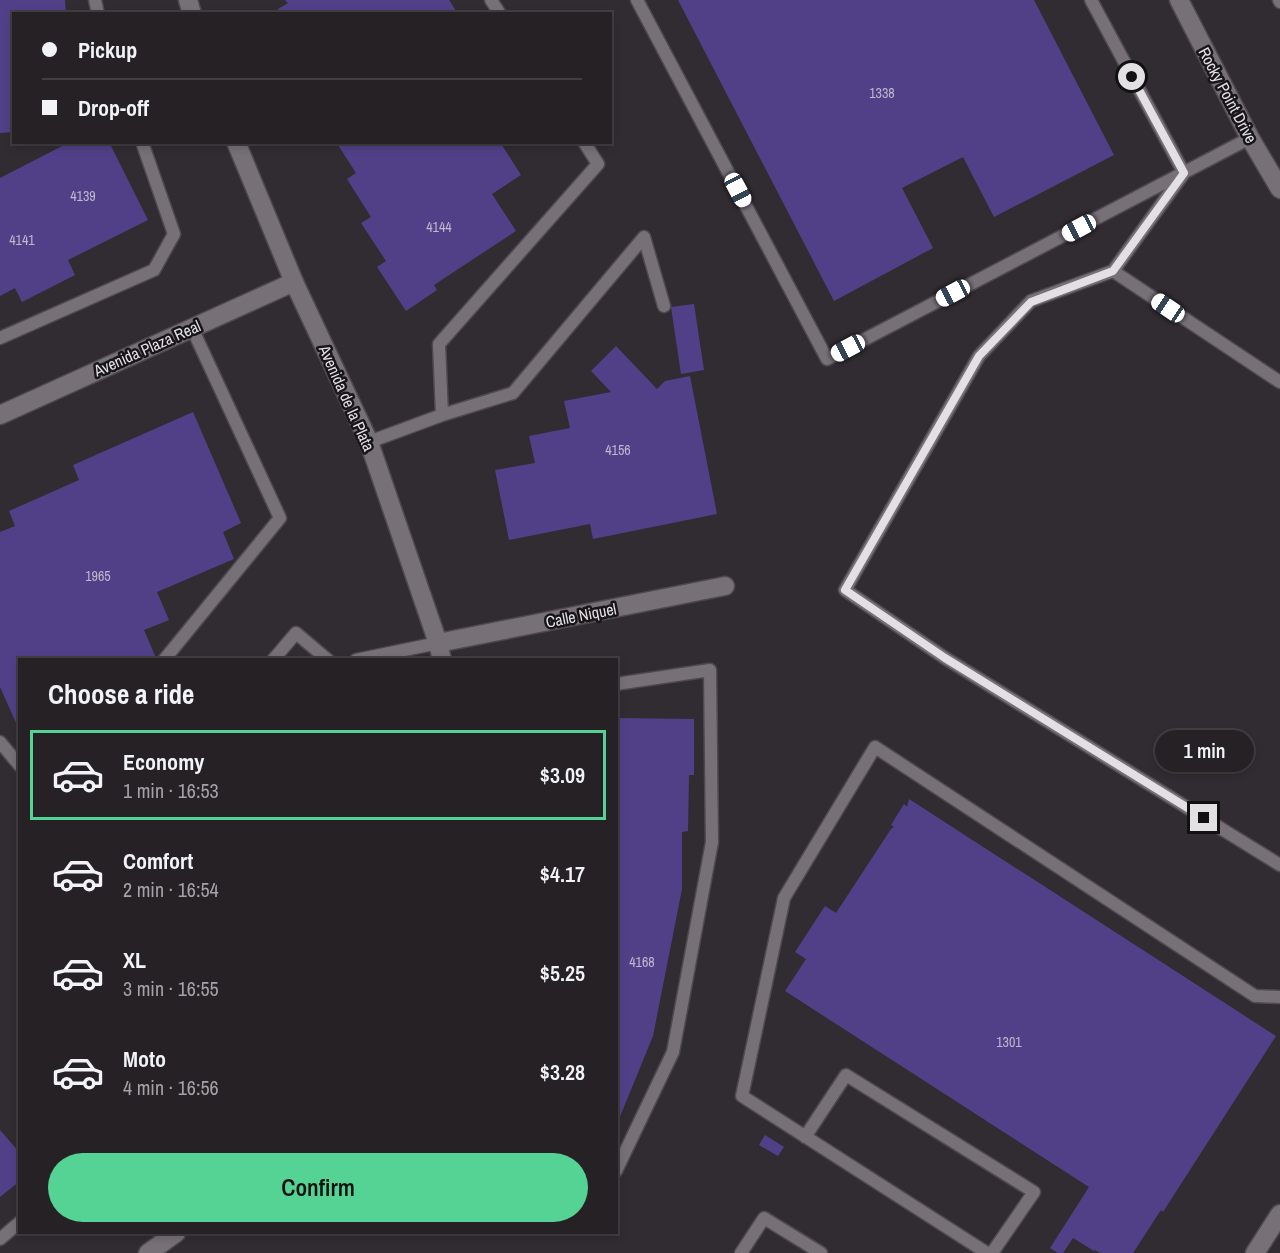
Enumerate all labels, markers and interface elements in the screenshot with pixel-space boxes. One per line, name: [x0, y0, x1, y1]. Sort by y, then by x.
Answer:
text: Pickup: [78, 35, 137, 65]
street label: Rocky Point Drive: [1193, 43, 1263, 147]
route start: [1118, 63, 1145, 90]
house number: 1338: [869, 84, 895, 102]
text: Drop-off: [78, 93, 149, 123]
car: [722, 170, 754, 210]
house number: 4139: [70, 187, 96, 205]
car: [1059, 212, 1099, 244]
house number: 4144: [426, 218, 452, 236]
house number: 4141: [9, 231, 35, 249]
car: [933, 277, 973, 309]
car: [1148, 290, 1188, 326]
street label: Avenida Plaza Real: [89, 315, 204, 382]
car: [828, 332, 868, 364]
street label: Avenida de la Plata: [313, 341, 380, 455]
house number: 4156: [605, 441, 631, 459]
house number: 1965: [85, 567, 111, 585]
street label: Calle Niquel: [544, 597, 618, 633]
text: Choose a ride: [48, 676, 194, 712]
callout: 1 min: [1154, 731, 1254, 773]
text: 1 min: [1183, 737, 1226, 764]
text: Economy: [123, 747, 204, 777]
icon: car: [51, 748, 105, 802]
text: $3.09: [540, 760, 585, 790]
text: 1 min · 16:53: [123, 777, 219, 804]
route end: [1190, 804, 1217, 831]
text: Comfort: [123, 846, 193, 876]
icon: car: [51, 847, 105, 901]
text: $4.17: [540, 859, 585, 889]
text: 2 min · 16:54: [123, 876, 219, 903]
text: XL: [123, 945, 146, 975]
icon: car: [51, 946, 105, 1000]
house number: 4168: [629, 953, 655, 971]
text: $5.25: [540, 958, 585, 988]
text: 3 min · 16:55: [123, 975, 219, 1002]
house number: 1301: [996, 1033, 1022, 1051]
text: Moto: [123, 1044, 166, 1074]
icon: car: [51, 1045, 105, 1099]
text: $3.28: [540, 1057, 585, 1087]
text: 4 min · 16:56: [123, 1074, 219, 1101]
button: Confirm: [48, 1153, 588, 1222]

